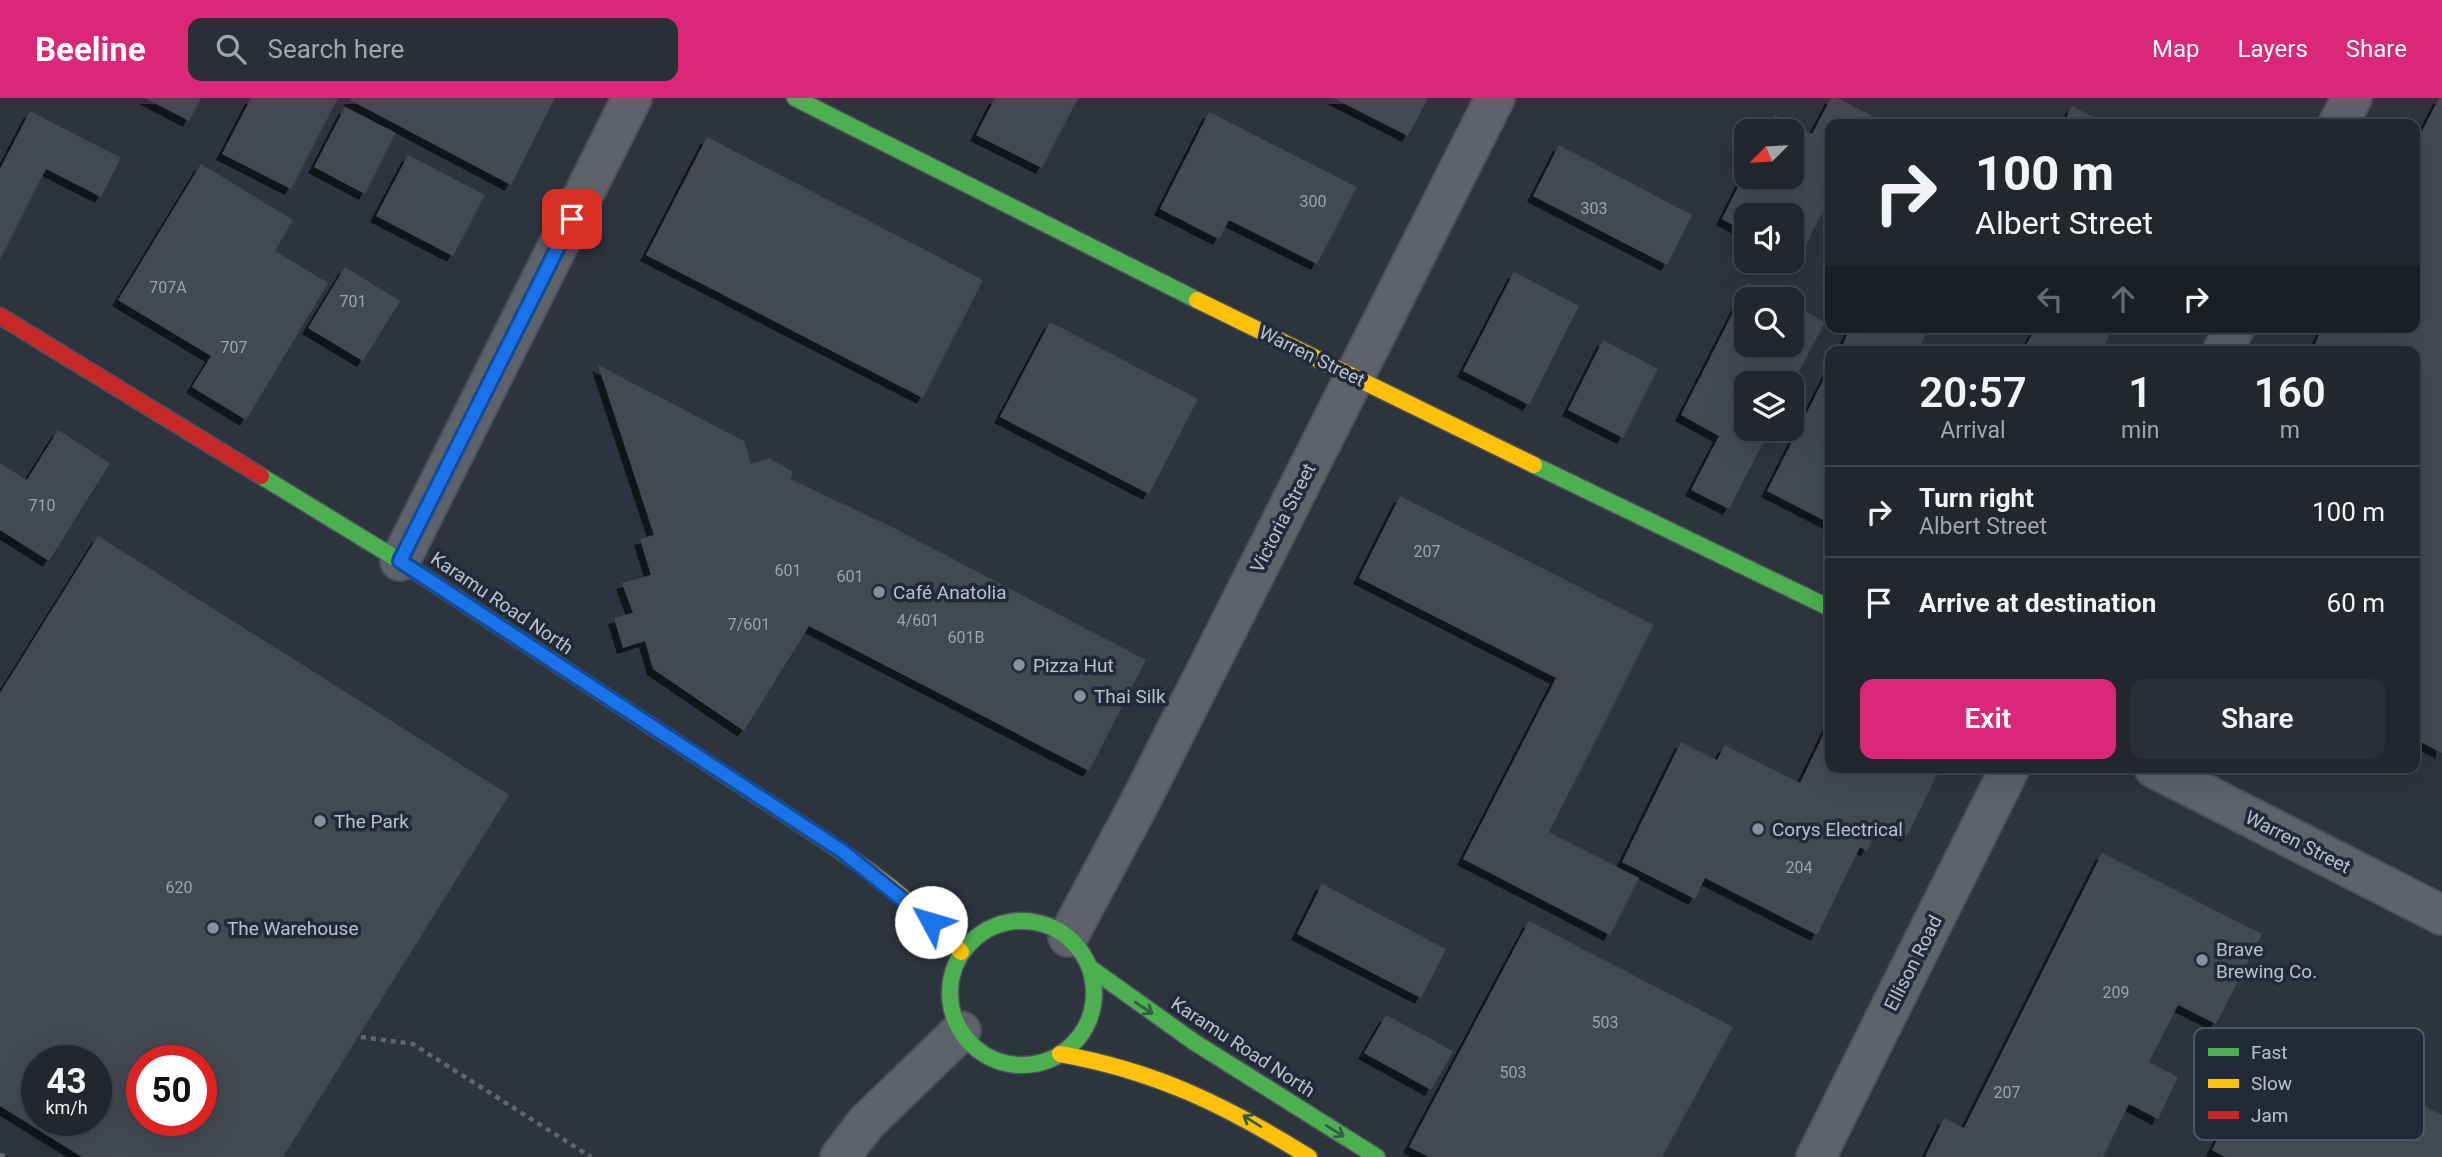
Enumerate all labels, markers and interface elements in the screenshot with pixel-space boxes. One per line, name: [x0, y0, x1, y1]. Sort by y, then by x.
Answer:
search box: [188, 18, 678, 81]
text: Beeline: [35, 30, 146, 69]
icon: search: [212, 30, 250, 68]
text: Search here: [268, 34, 404, 64]
text: Map: [2152, 35, 2200, 63]
text: Layers: [2238, 35, 2308, 63]
text: Share: [2346, 35, 2407, 63]
north arrow: [1734, 119, 1804, 189]
map controls: [1734, 119, 1804, 441]
text: 100 m: [1975, 145, 2114, 202]
icon: right: [1860, 147, 1951, 238]
pin: [542, 189, 602, 249]
house number: 300: [1300, 192, 1326, 211]
house number: 303: [1581, 199, 1607, 218]
icon: arrive: [553, 200, 591, 238]
button: sound: [1734, 203, 1804, 273]
text: Albert Street: [1975, 204, 2153, 242]
house number: 707A: [149, 278, 187, 297]
icon: left: [2031, 280, 2069, 318]
icon: ahead: [2104, 280, 2142, 318]
icon: right: [2177, 280, 2215, 318]
button: search: [1734, 287, 1804, 357]
house number: 701: [340, 292, 366, 311]
street label: Warren Street: [1255, 320, 1369, 392]
house number: 707: [221, 338, 247, 357]
text: 20:57: [1919, 368, 2027, 417]
text: 1: [2128, 368, 2152, 417]
text: 160: [2254, 368, 2326, 417]
button: layers: [1734, 371, 1804, 441]
text: Arrival: [1940, 417, 2006, 444]
text: min: [2121, 417, 2159, 444]
text: m: [2280, 417, 2300, 444]
street label: Victoria Street: [1246, 459, 1320, 577]
text: Turn right: [1919, 483, 2034, 513]
icon: right: [1860, 493, 1898, 531]
house number: 710: [29, 496, 55, 515]
text: 100 m: [2312, 497, 2385, 527]
text: Albert Street: [1919, 513, 2047, 540]
house number: 207: [1414, 542, 1440, 561]
street label: Karamu Road North: [426, 547, 578, 659]
house number: 601: [775, 561, 801, 580]
house number: 601: [837, 567, 863, 586]
place label: Café Anatolia: [893, 581, 1007, 604]
marker: Café Anatolia: [871, 584, 887, 600]
icon: arrive: [1860, 584, 1898, 622]
text: Arrive at destination: [1919, 588, 2156, 618]
text: 60 m: [2327, 588, 2385, 618]
house number: 4/601: [897, 611, 939, 630]
house number: 7/601: [728, 615, 770, 634]
house number: 601B: [948, 628, 985, 647]
place label: Pizza Hut: [1033, 654, 1114, 677]
marker: Pizza Hut: [1011, 657, 1027, 673]
button: Exit: [1860, 679, 2116, 759]
button: Share: [2130, 679, 2385, 759]
place label: Thai Silk: [1094, 685, 1166, 708]
marker: Thai Silk: [1072, 688, 1088, 704]
street label: Warren Street: [2242, 806, 2354, 878]
place label: The Park: [334, 810, 409, 833]
marker: The Park: [312, 813, 328, 829]
place label: Corys Electrical: [1772, 818, 1903, 841]
marker: Corys Electrical: [1750, 821, 1766, 837]
house number: 204: [1786, 858, 1812, 877]
house number: 620: [166, 878, 192, 897]
position arrow: [894, 885, 968, 959]
street label: Ellison Road: [1879, 911, 1947, 1015]
place label: The Warehouse: [227, 917, 358, 940]
marker: The Warehouse: [205, 920, 221, 936]
place label: Brave Brewing Co.: [2216, 938, 2317, 983]
marker: Brave Brewing Co.: [2194, 952, 2210, 968]
house number: 209: [2103, 983, 2129, 1002]
street label: Karamu Road North: [1167, 992, 1319, 1102]
one-way arrow: [1133, 1001, 1153, 1015]
house number: 503: [1592, 1013, 1618, 1032]
legend: [2194, 1028, 2424, 1140]
text: Fast: [2251, 1041, 2288, 1064]
speed limit sign: 50: [126, 1045, 217, 1136]
text: 43: [46, 1061, 87, 1102]
house number: 503: [1500, 1063, 1526, 1082]
text: Slow: [2251, 1072, 2292, 1095]
house number: 207: [1994, 1083, 2020, 1102]
text: km/h: [45, 1097, 88, 1118]
text: Jam: [2251, 1104, 2288, 1127]
one-way arrow: [1242, 1113, 1262, 1127]
one-way arrow: [1324, 1124, 1344, 1138]

